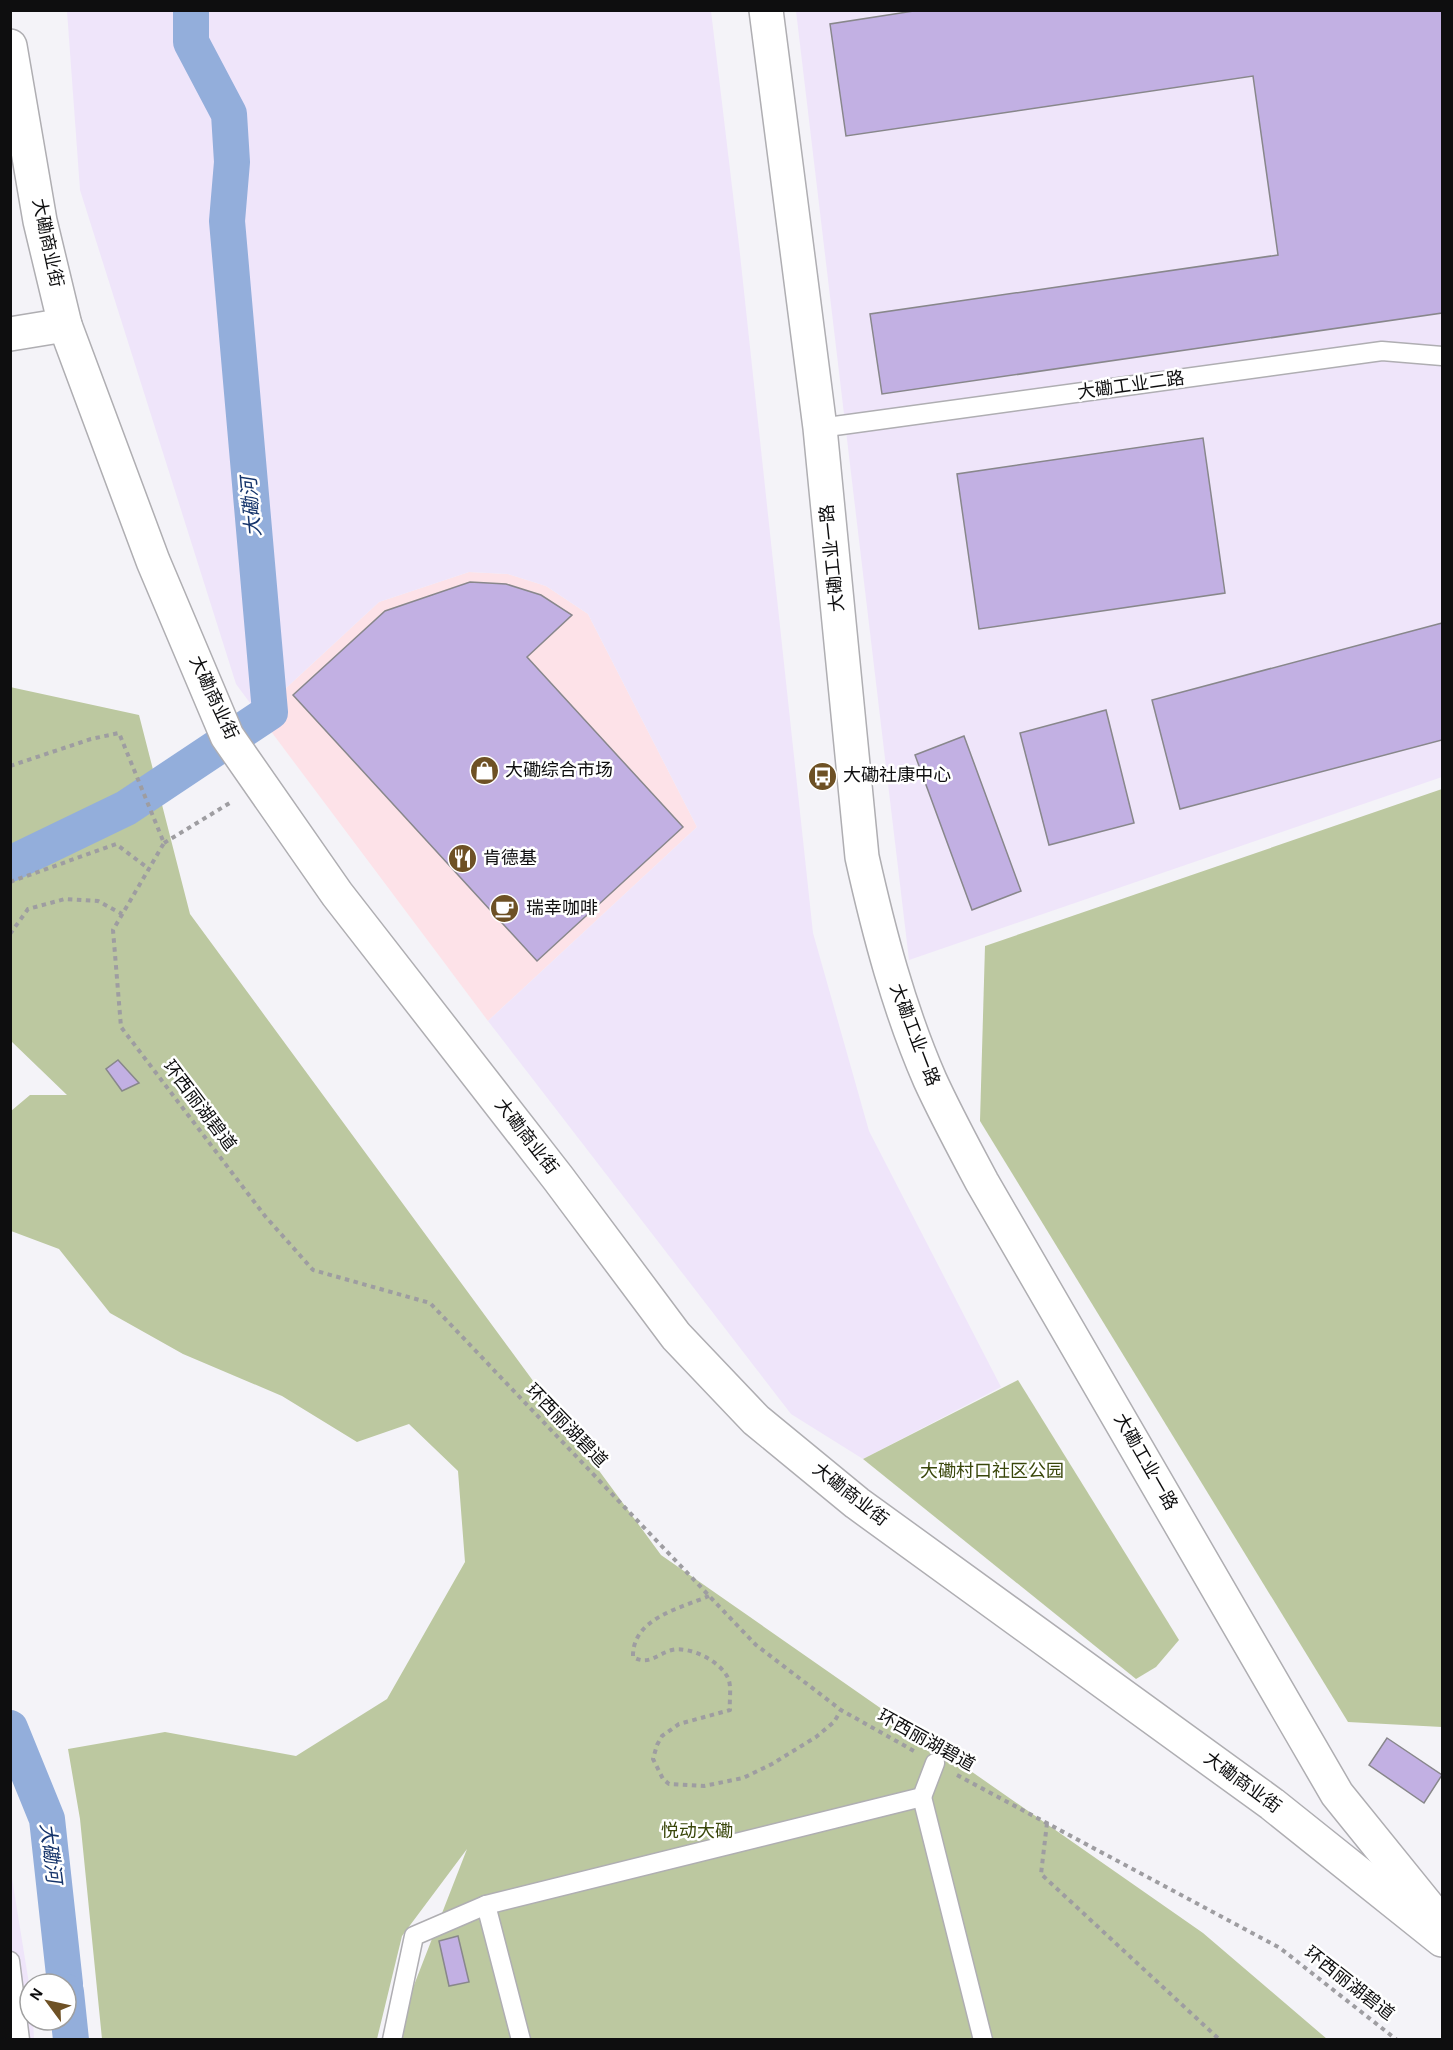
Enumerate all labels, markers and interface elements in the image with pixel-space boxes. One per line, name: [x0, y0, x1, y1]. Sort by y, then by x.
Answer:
street label: 大磡商业街: [29, 197, 67, 289]
street label: 大磡工业二路: [1076, 368, 1186, 402]
water label: 大磡河: [238, 472, 265, 538]
street label: 大磡工业一路: [816, 503, 848, 613]
street label: 大磡商业街: [186, 653, 242, 743]
shop icon: 大磡综合市场: [468, 755, 500, 787]
place label: 大磡综合市场: [505, 760, 613, 780]
bus stop icon: 大磡社康中心: [806, 760, 838, 792]
place label: 大磡社康中心: [843, 765, 951, 785]
restaurant icon: 肯德基: [446, 843, 478, 875]
place label: 肯德基: [483, 848, 537, 868]
cafe icon: 瑞幸咖啡: [489, 893, 521, 925]
place label: 瑞幸咖啡: [526, 898, 598, 918]
street label: 大磡工业一路: [886, 981, 944, 1089]
street label: 环西丽湖碧道: [159, 1056, 240, 1155]
street label: 大磡商业街: [491, 1095, 562, 1178]
street label: 环西丽湖碧道: [522, 1380, 611, 1471]
street label: 大磡工业一路: [1110, 1410, 1182, 1513]
street label: 大磡商业街: [809, 1459, 892, 1530]
park label: 大磡村口社区公园: [920, 1461, 1064, 1481]
street label: 环西丽湖碧道: [874, 1705, 979, 1775]
street label: 大磡商业街: [1200, 1748, 1285, 1817]
park label: 悦动大磡: [661, 1821, 733, 1841]
water label: 大磡河: [36, 1822, 65, 1888]
street label: 环西丽湖碧道: [1301, 1942, 1398, 2024]
north arrow: [18, 1972, 78, 2032]
text: N: [27, 1985, 46, 2003]

